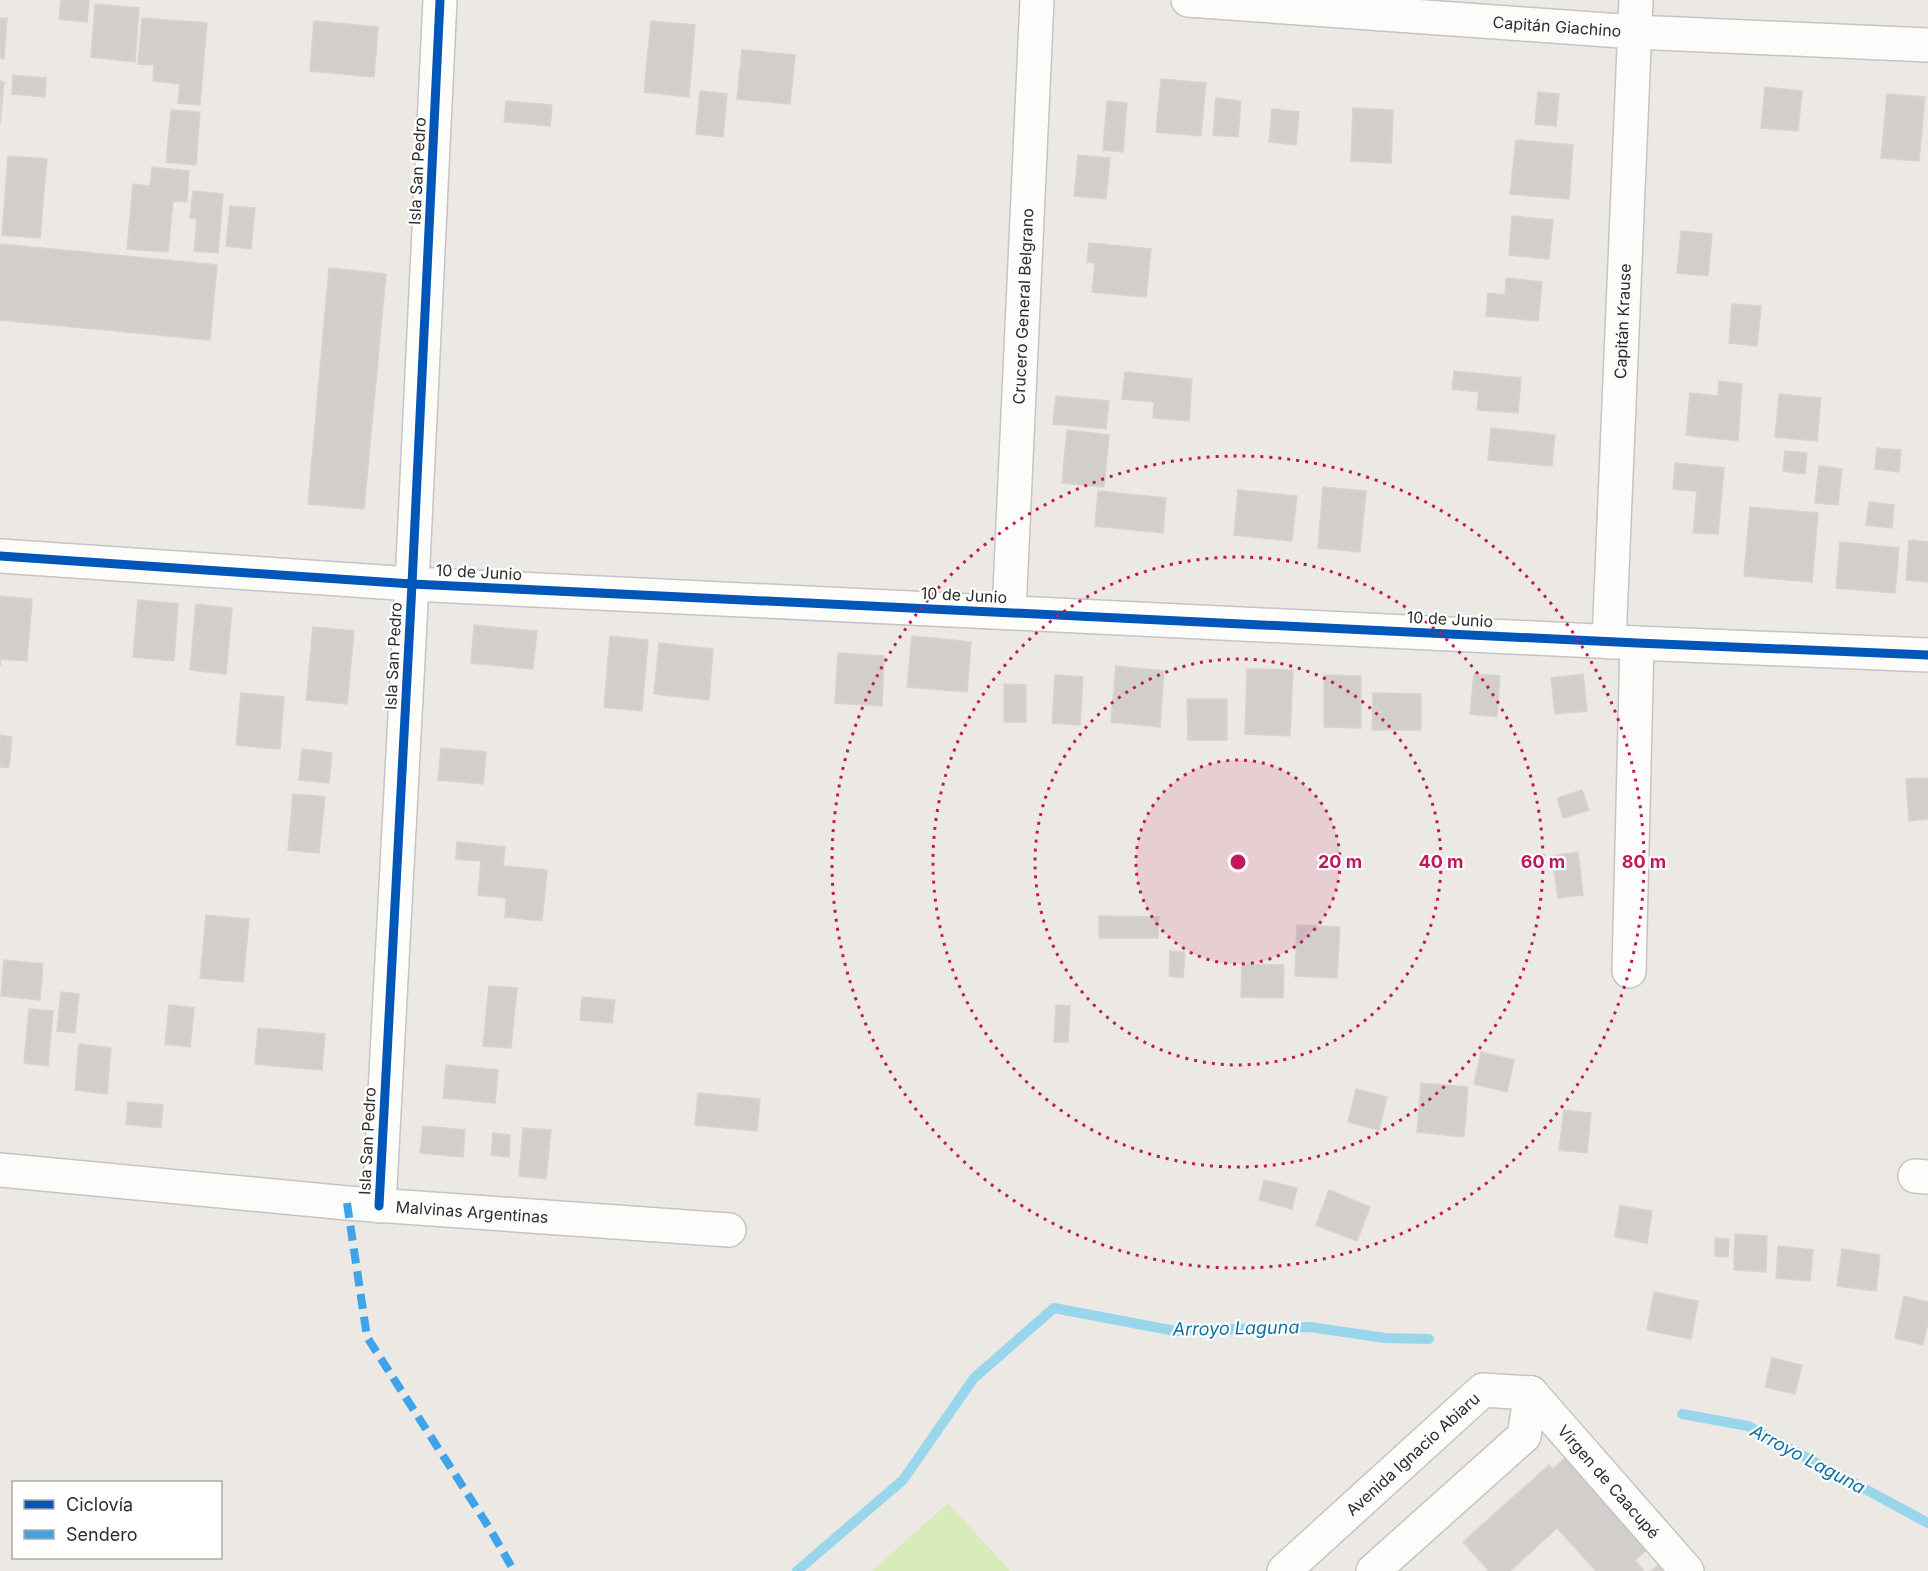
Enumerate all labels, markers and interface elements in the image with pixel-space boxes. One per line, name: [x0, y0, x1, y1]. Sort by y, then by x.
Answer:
street label: Capitán Giachino: [1492, 12, 1622, 41]
street label: Isla San Pedro: [404, 117, 430, 225]
street label: Crucero General Belgrano: [1009, 208, 1037, 405]
street label: Capitán Krause: [1610, 263, 1635, 379]
street label: 10 de Junio: [435, 560, 523, 584]
street label: 10 de Junio: [920, 583, 1008, 607]
street label: Isla San Pedro: [380, 602, 406, 710]
street label: 10 de Junio: [1406, 607, 1494, 631]
text: 20 m: [1318, 851, 1362, 872]
text: 40 m: [1419, 851, 1464, 872]
text: 60 m: [1521, 851, 1565, 872]
text: 80 m: [1622, 851, 1666, 872]
centre of rings: [1228, 852, 1248, 872]
street label: Isla San Pedro: [354, 1087, 380, 1195]
street label: Malvinas Argentinas: [395, 1196, 549, 1227]
water label: Arroyo Laguna: [1171, 1316, 1300, 1340]
street label: Avenida Ignacio Abiaru: [1342, 1388, 1484, 1520]
water label: Arroyo Laguna: [1746, 1420, 1869, 1498]
street label: Vírgen de Caacupé: [1554, 1421, 1664, 1543]
legend: [12, 1481, 222, 1559]
text: Ciclovía: [66, 1494, 133, 1515]
text: Sendero: [66, 1524, 137, 1545]

